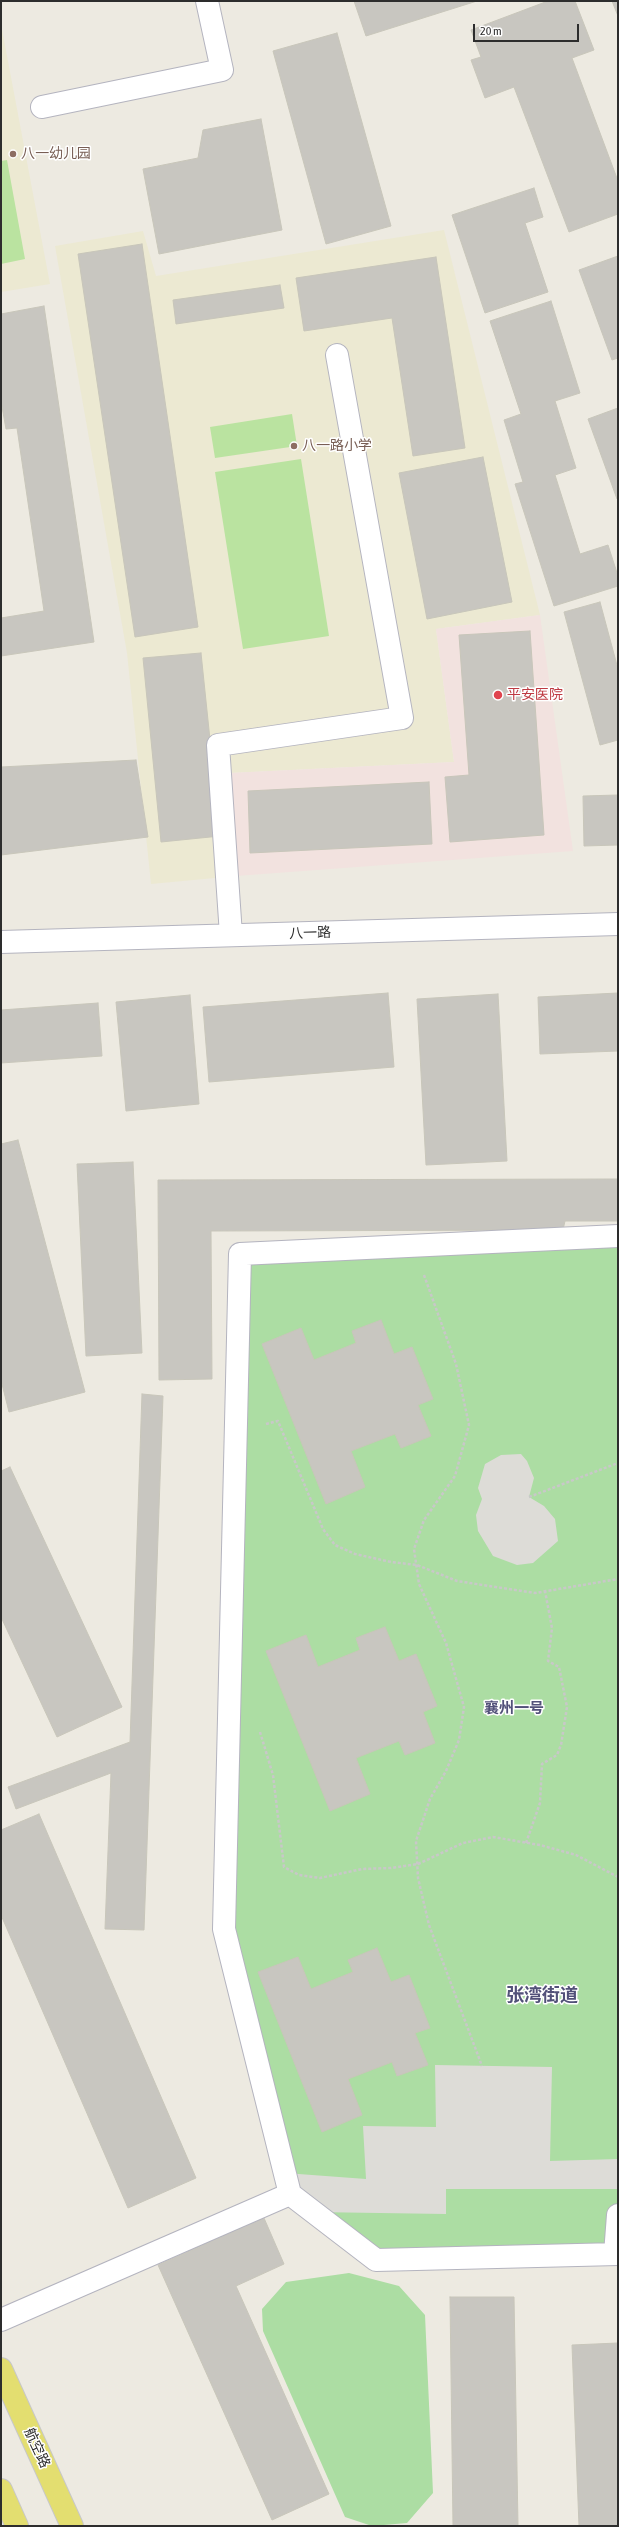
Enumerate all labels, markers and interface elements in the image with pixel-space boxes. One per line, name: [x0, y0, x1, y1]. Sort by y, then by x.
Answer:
scale bar: [475, 16, 581, 42]
text: 20 m: [480, 24, 502, 38]
place label: 八一幼儿园: [21, 146, 91, 162]
marker: 八一幼儿园: [8, 149, 18, 159]
place label: 八一路小学: [302, 438, 372, 454]
marker: 八一路小学: [289, 441, 299, 451]
place label: 平安医院: [507, 687, 563, 703]
marker: 平安医院: [492, 689, 504, 701]
street label: 八一路: [289, 924, 331, 942]
district label: 襄州一号: [484, 1699, 544, 1717]
district label: 张湾街道: [506, 1984, 578, 2006]
street label: 航空路: [21, 2425, 53, 2471]

